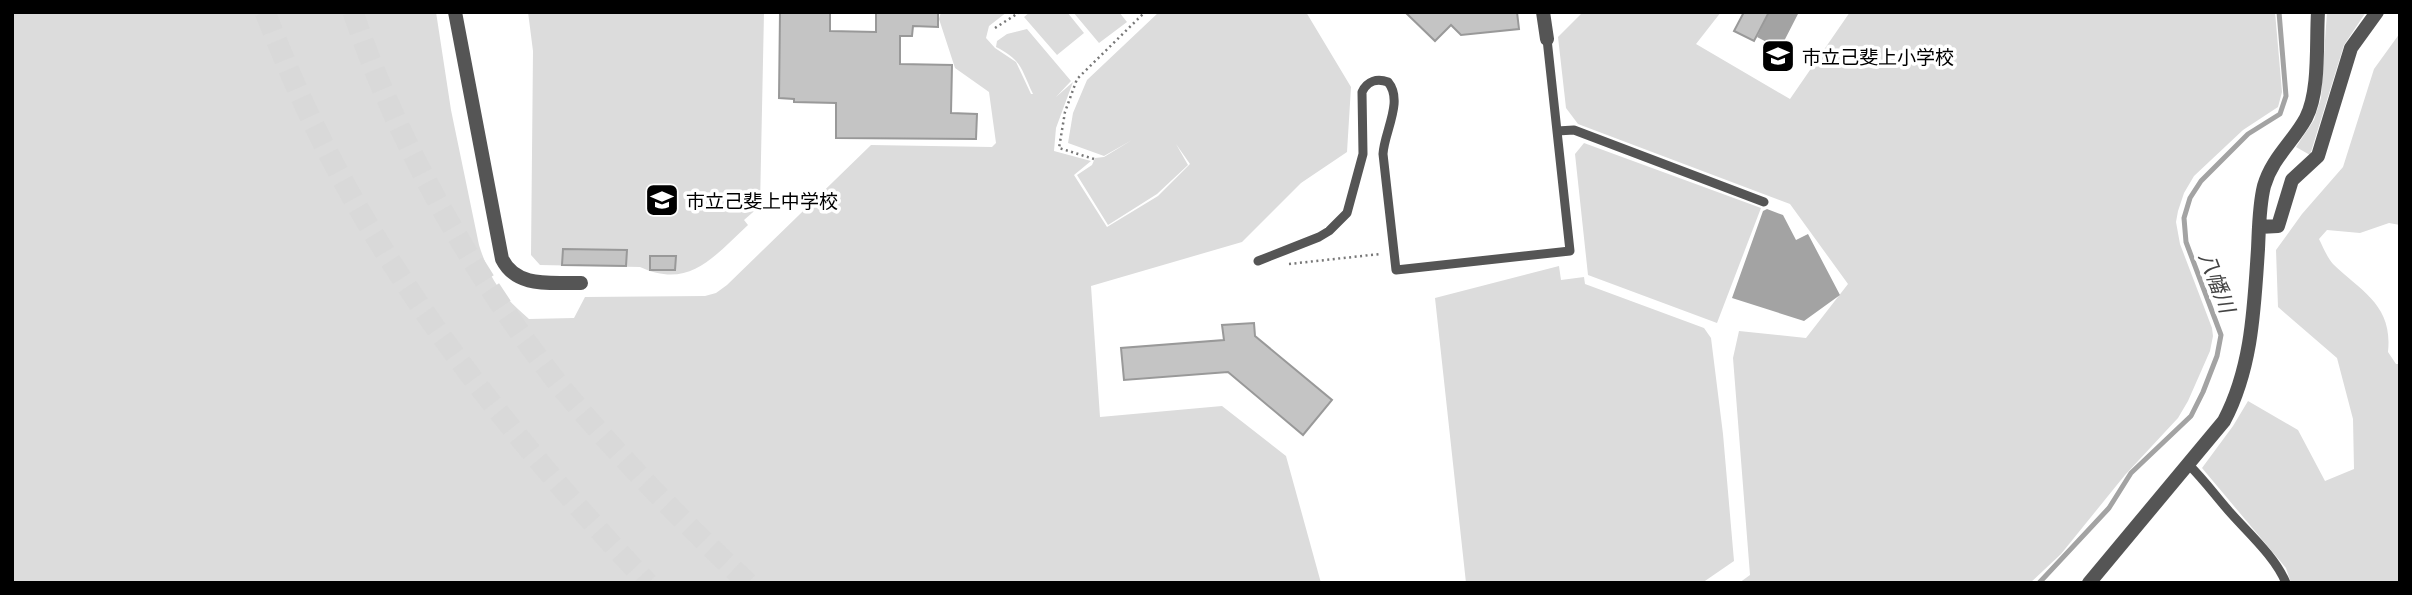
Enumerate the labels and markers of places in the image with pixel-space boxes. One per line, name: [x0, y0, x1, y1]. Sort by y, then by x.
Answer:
school or university icon: 市立己斐上小学校: [1759, 37, 1797, 75]
place label: 市立己斐上小学校: [1802, 45, 1954, 68]
school or university icon: 市立己斐上中学校: [643, 181, 681, 219]
place label: 市立己斐上中学校: [686, 189, 838, 212]

